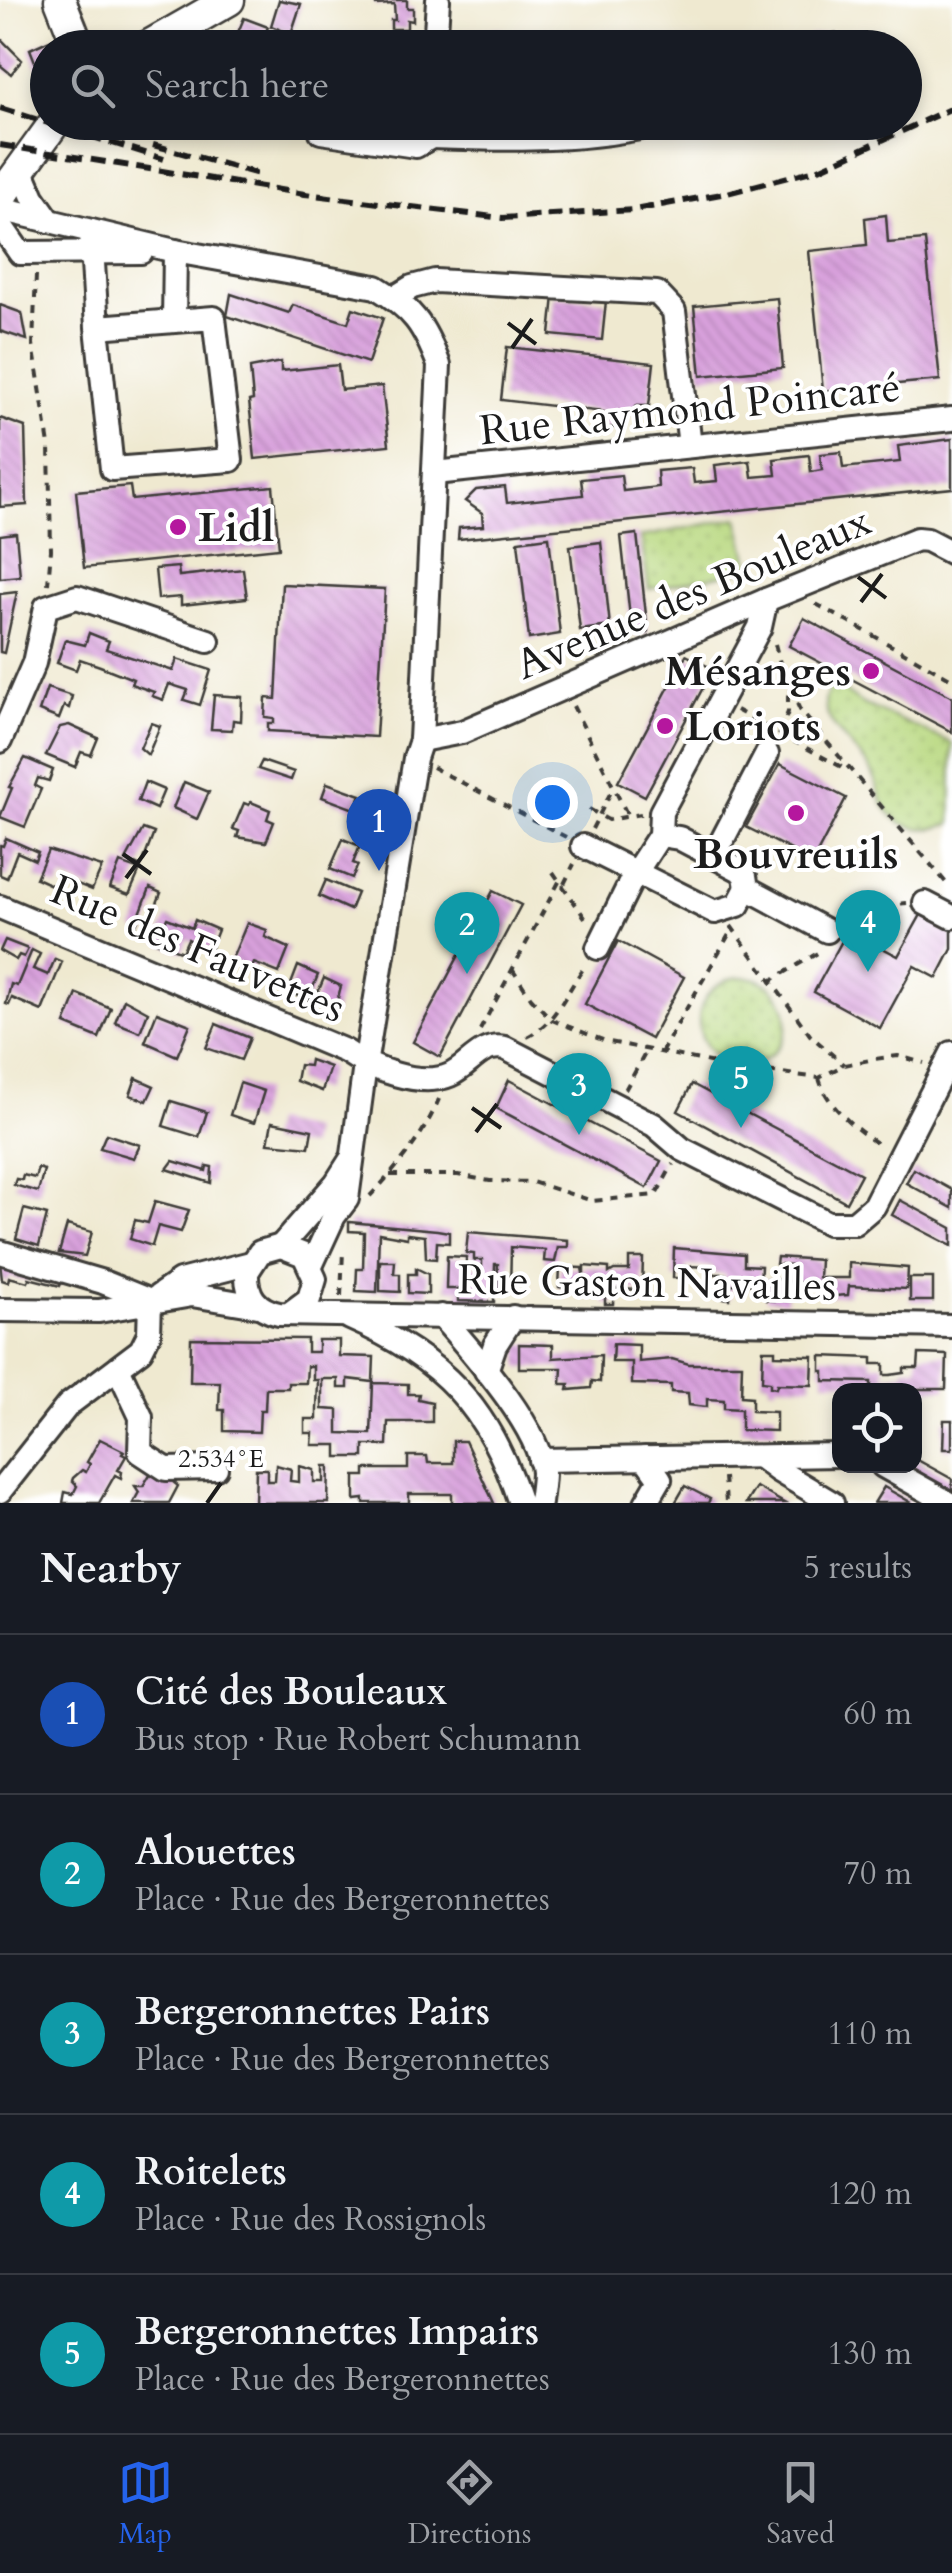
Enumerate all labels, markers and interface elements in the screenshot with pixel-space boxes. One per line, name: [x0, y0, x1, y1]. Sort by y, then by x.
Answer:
search box: [30, 30, 922, 140]
icon: search: [65, 58, 120, 113]
text: Search here: [145, 59, 329, 111]
street label: Rue Raymond Poincaré: [477, 359, 903, 459]
street label: Avenue des Bouleaux: [507, 492, 879, 694]
place label: Lidl: [198, 499, 274, 556]
marker: Lidl: [167, 516, 189, 538]
place label: Mésanges: [665, 643, 851, 700]
marker: Mésanges: [860, 660, 882, 682]
place label: Loriots: [685, 698, 821, 755]
marker: Loriots: [654, 715, 676, 737]
your location: [527, 777, 578, 828]
pin: 1: [346, 788, 412, 871]
marker: Bouvreuils: [785, 802, 807, 824]
place label: Bouvreuils: [693, 826, 899, 883]
street label: Rue des Fauvettes: [42, 861, 354, 1037]
pin: 4: [836, 890, 900, 972]
pin: 2: [434, 892, 500, 974]
pin: 5: [708, 1046, 774, 1128]
pin: 3: [546, 1052, 612, 1135]
street label: Rue Gaston Navailles: [457, 1251, 837, 1315]
map controls: [832, 1383, 922, 1473]
button: locate: [832, 1383, 922, 1473]
text: 2.534°E: [178, 1442, 264, 1476]
text: Nearby: [40, 1540, 182, 1597]
text: 5 results: [804, 1546, 912, 1590]
text: Cité des Bouleaux: [135, 1666, 447, 1718]
text: 1: [64, 1692, 81, 1736]
text: 60 m: [844, 1692, 912, 1736]
text: Bus stop · Rue Robert Schumann: [135, 1718, 581, 1762]
text: Alouettes: [135, 1826, 296, 1878]
text: 2: [64, 1852, 81, 1896]
text: 70 m: [844, 1852, 912, 1896]
text: Place · Rue des Bergeronnettes: [135, 1878, 550, 1922]
text: Bergeronnettes Pairs: [135, 1986, 490, 2038]
text: 3: [64, 2012, 81, 2056]
text: 110 m: [827, 2012, 912, 2056]
text: Place · Rue des Bergeronnettes: [135, 2038, 550, 2082]
text: Roitelets: [135, 2146, 287, 2198]
text: 4: [64, 2172, 81, 2216]
text: 120 m: [827, 2172, 912, 2216]
text: Place · Rue des Rossignols: [135, 2198, 486, 2242]
text: Bergeronnettes Impairs: [135, 2306, 539, 2358]
text: 5: [64, 2332, 81, 2376]
text: 130 m: [827, 2332, 912, 2376]
text: Place · Rue des Bergeronnettes: [135, 2358, 550, 2402]
tab: Map: [118, 2455, 173, 2553]
tab: Directions: [408, 2455, 531, 2553]
tab: Saved: [766, 2455, 834, 2553]

